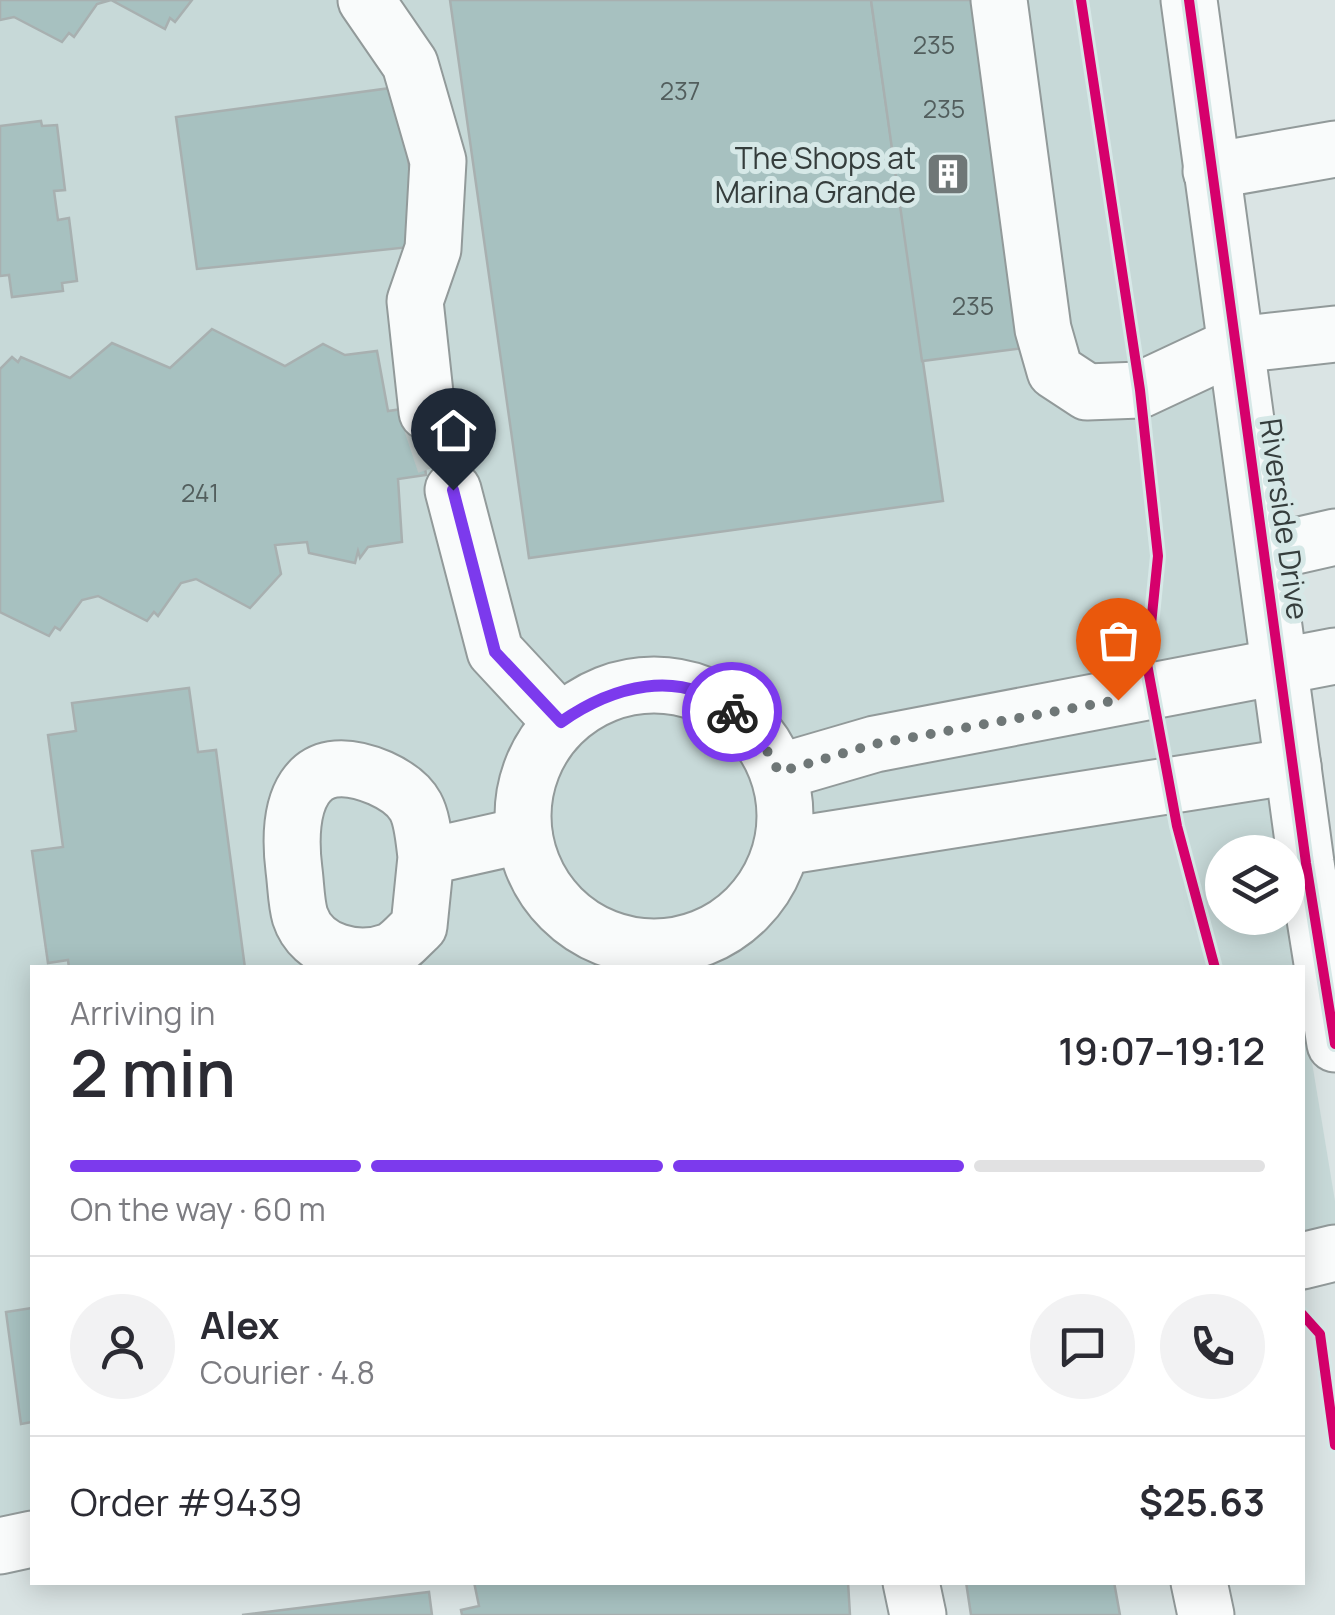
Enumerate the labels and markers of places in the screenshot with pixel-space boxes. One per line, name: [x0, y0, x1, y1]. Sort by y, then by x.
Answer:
place label: The Shops at Marina Grande: [715, 137, 916, 212]
building icon: The Shops at Marina Grande: [925, 151, 971, 197]
pin: [411, 388, 496, 491]
pin: [1076, 598, 1161, 701]

